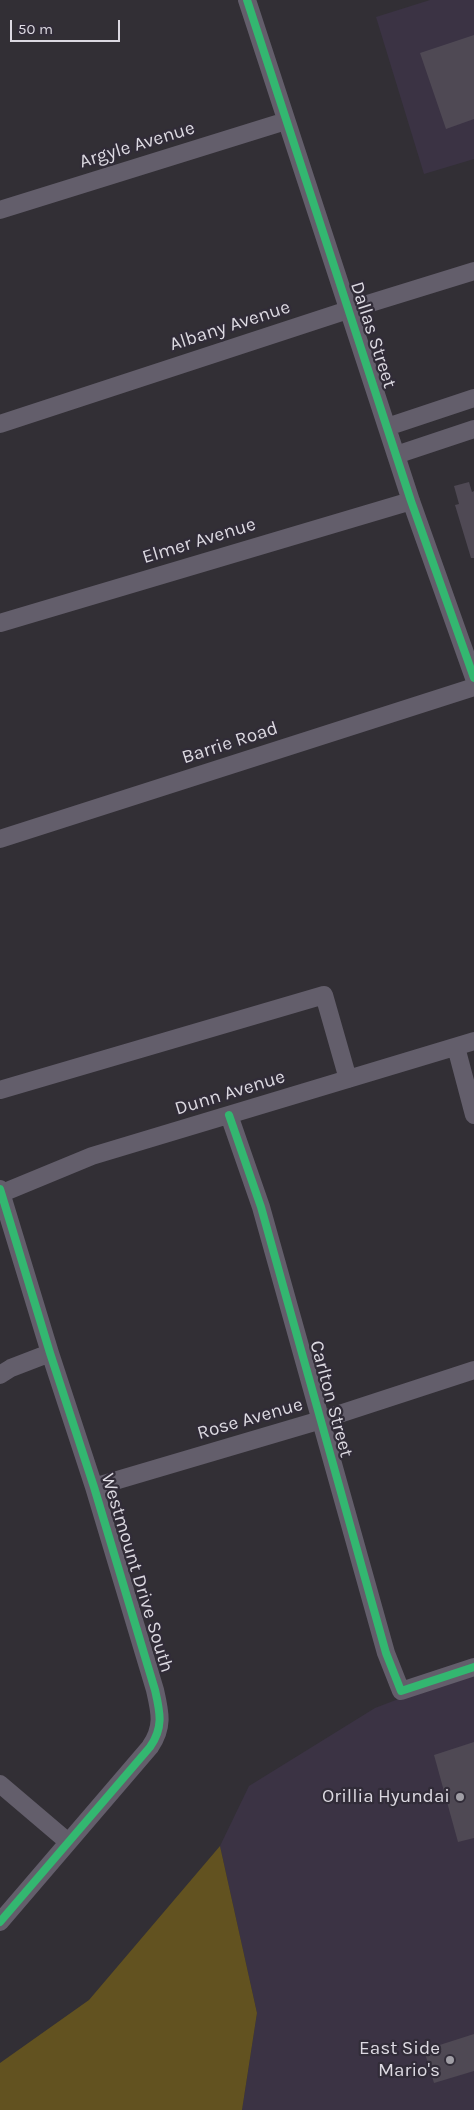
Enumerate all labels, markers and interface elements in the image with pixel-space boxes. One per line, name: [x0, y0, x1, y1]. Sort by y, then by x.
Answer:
scale bar: [12, 10, 122, 42]
text: 50 m: [18, 20, 53, 38]
street label: Argyle Avenue: [77, 117, 197, 173]
street label: Dallas Street: [345, 279, 401, 391]
street label: Albany Avenue: [167, 296, 293, 356]
street label: Elmer Avenue: [140, 513, 258, 569]
street label: Barrie Road: [179, 717, 281, 769]
street label: Dunn Avenue: [172, 1065, 288, 1121]
street label: Carlton Street: [304, 1338, 358, 1460]
street label: Rose Avenue: [195, 1393, 305, 1445]
street label: Westmount Drive South: [96, 1471, 178, 1675]
place label: Orillia Hyundai: [322, 1786, 450, 1808]
marker: Orillia Hyundai: [454, 1791, 466, 1803]
place label: East Side Mario's: [359, 2038, 440, 2082]
marker: East Side Mario's: [444, 2054, 456, 2066]

